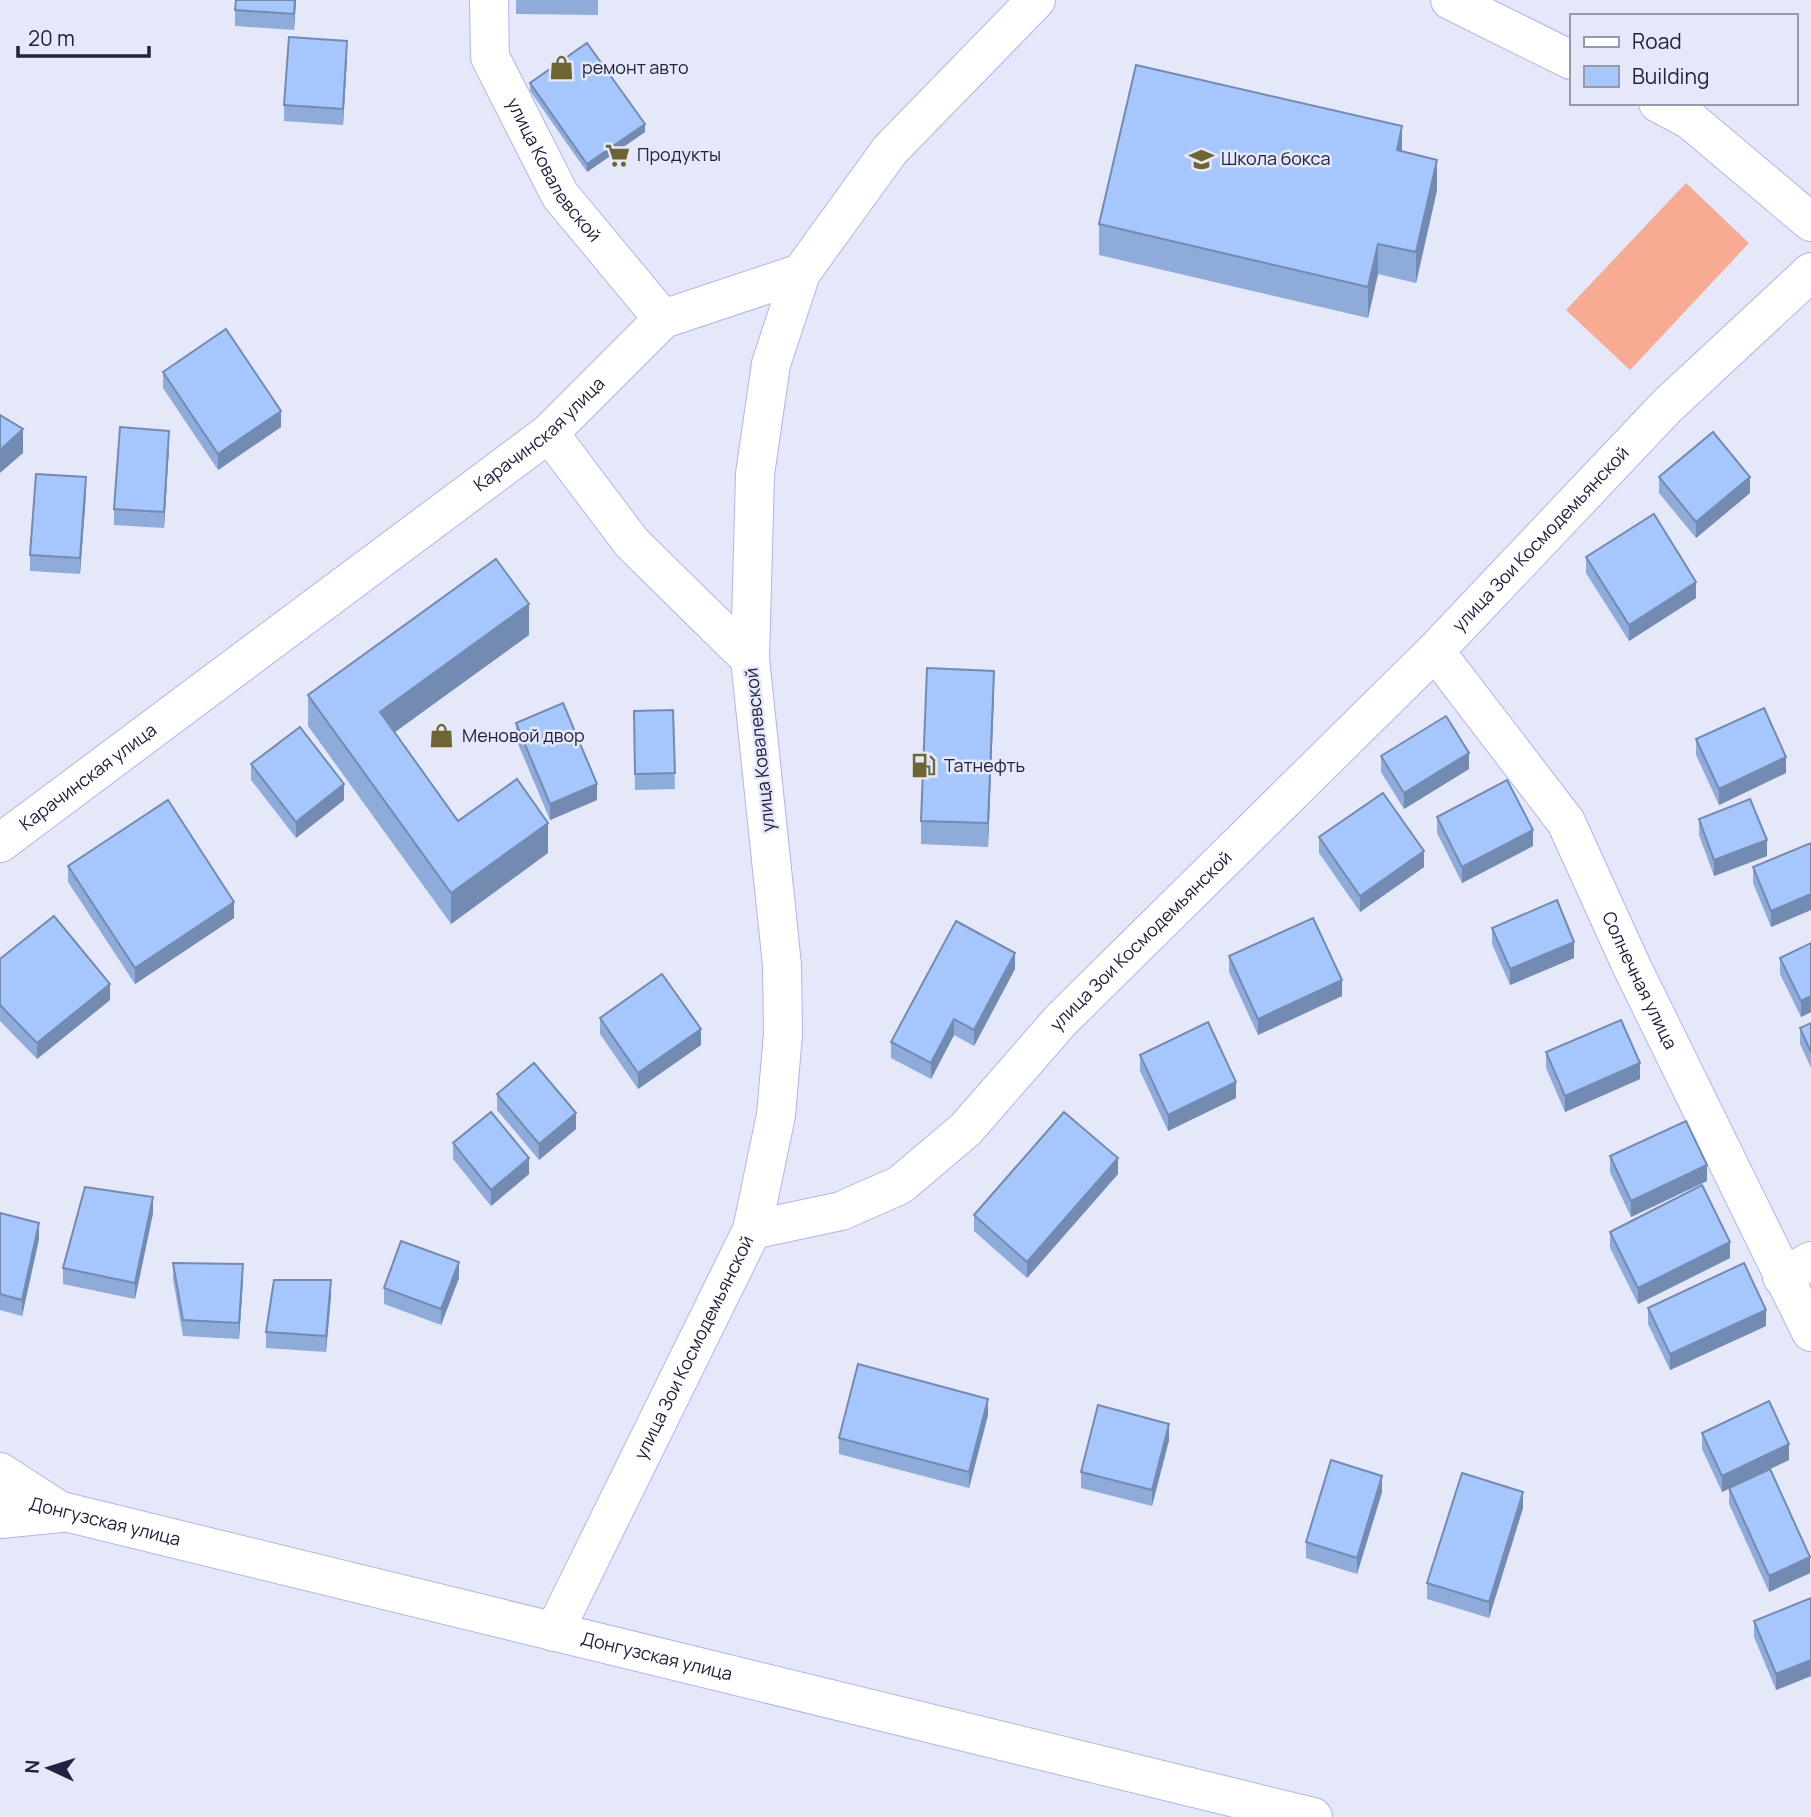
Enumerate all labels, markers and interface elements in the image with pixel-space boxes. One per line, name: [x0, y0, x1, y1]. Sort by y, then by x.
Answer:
scale bar: [18, 14, 149, 58]
legend: [1570, 14, 1797, 105]
text: 20 m: [28, 24, 75, 52]
text: Road: [1632, 27, 1682, 55]
shop icon: ремонт авто: [548, 54, 576, 82]
place label: ремонт авто: [582, 55, 689, 79]
text: Building: [1632, 62, 1709, 90]
street label: улица Ковалевской: [502, 94, 607, 246]
supermarket icon: Продукты: [603, 141, 631, 169]
place label: Продукты: [637, 142, 721, 166]
school or university icon: Школа бокса: [1187, 145, 1215, 173]
place label: Школа бокса: [1221, 146, 1330, 170]
street label: Карачинская улица: [468, 371, 609, 496]
street label: улица Зои Космодемьянской: [1447, 441, 1634, 636]
street label: улица Ковалевской: [738, 667, 780, 833]
street label: Карачинская улица: [14, 717, 161, 835]
shop icon: Меновой двор: [428, 722, 456, 750]
place label: Меновой двор: [462, 723, 585, 747]
fuel station icon: Татнефть: [910, 752, 938, 780]
place label: Татнефть: [944, 753, 1025, 777]
street label: улица Зои Космодемьянской: [1044, 845, 1237, 1036]
street label: Солнечная улица: [1597, 907, 1683, 1053]
street label: улица Зои Космодемьянской: [628, 1231, 758, 1463]
street label: Донгузская улица: [27, 1491, 183, 1551]
street label: Донгузская улица: [579, 1626, 735, 1686]
north arrow: [14, 1733, 84, 1803]
text: N: [19, 1759, 45, 1775]

